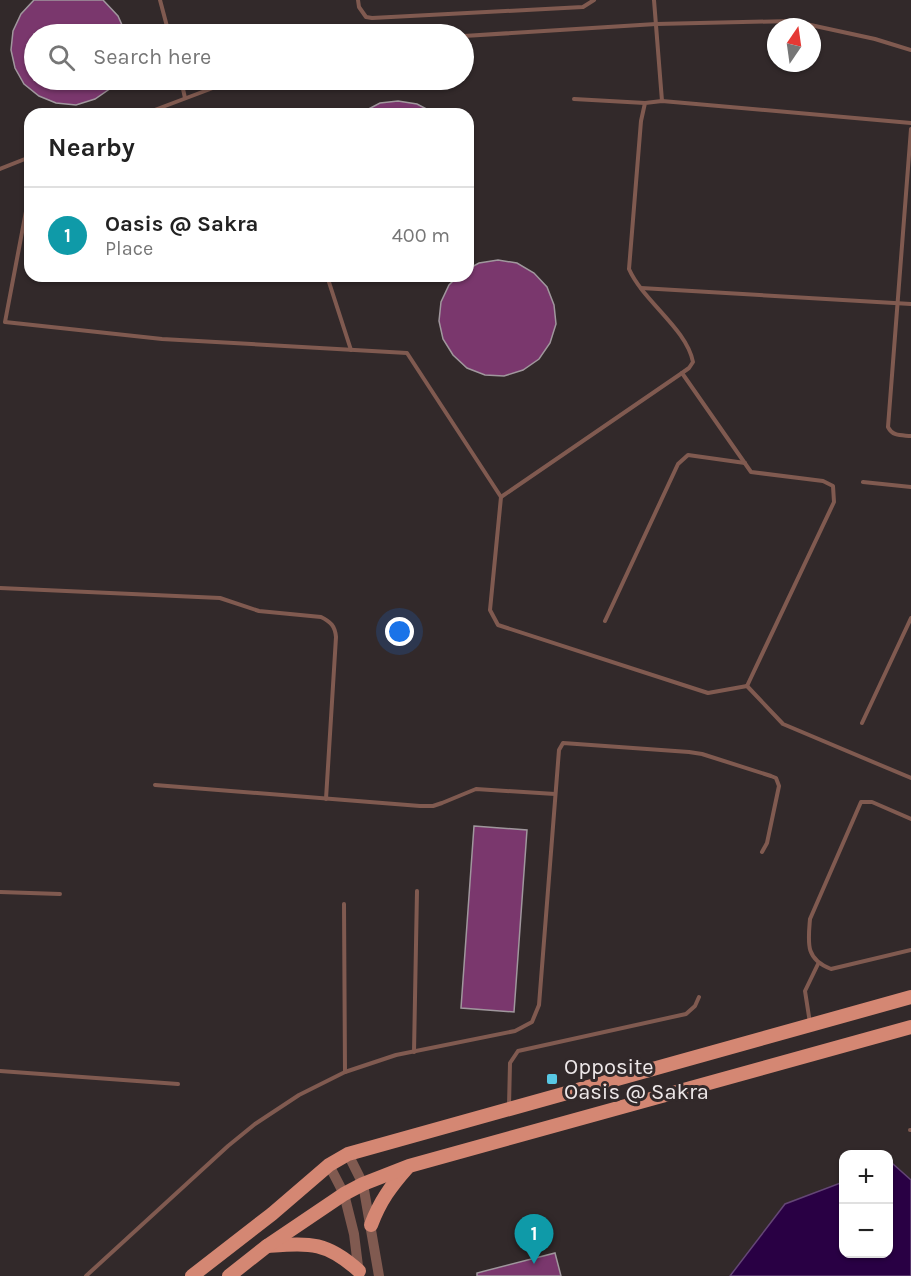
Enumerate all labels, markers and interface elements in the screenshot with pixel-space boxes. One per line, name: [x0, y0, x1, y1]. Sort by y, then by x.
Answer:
north arrow: [767, 18, 821, 72]
search box: [24, 24, 474, 90]
icon: search: [45, 41, 78, 74]
text: Search here: [93, 44, 211, 70]
text: Nearby: [48, 132, 135, 163]
text: Oasis @ Sakra: [105, 211, 258, 237]
text: 1: [64, 224, 71, 247]
text: 400 m: [392, 224, 450, 247]
text: Place: [105, 237, 153, 260]
your location: [385, 617, 414, 646]
place label: Opposite Oasis @ Sakra: [564, 1054, 709, 1105]
marker: Opposite Oasis @ Sakra: [545, 1072, 559, 1086]
map controls: [839, 1150, 893, 1258]
button: +: [839, 1150, 893, 1204]
button: −: [839, 1204, 893, 1258]
pin: 1: [514, 1214, 554, 1264]

